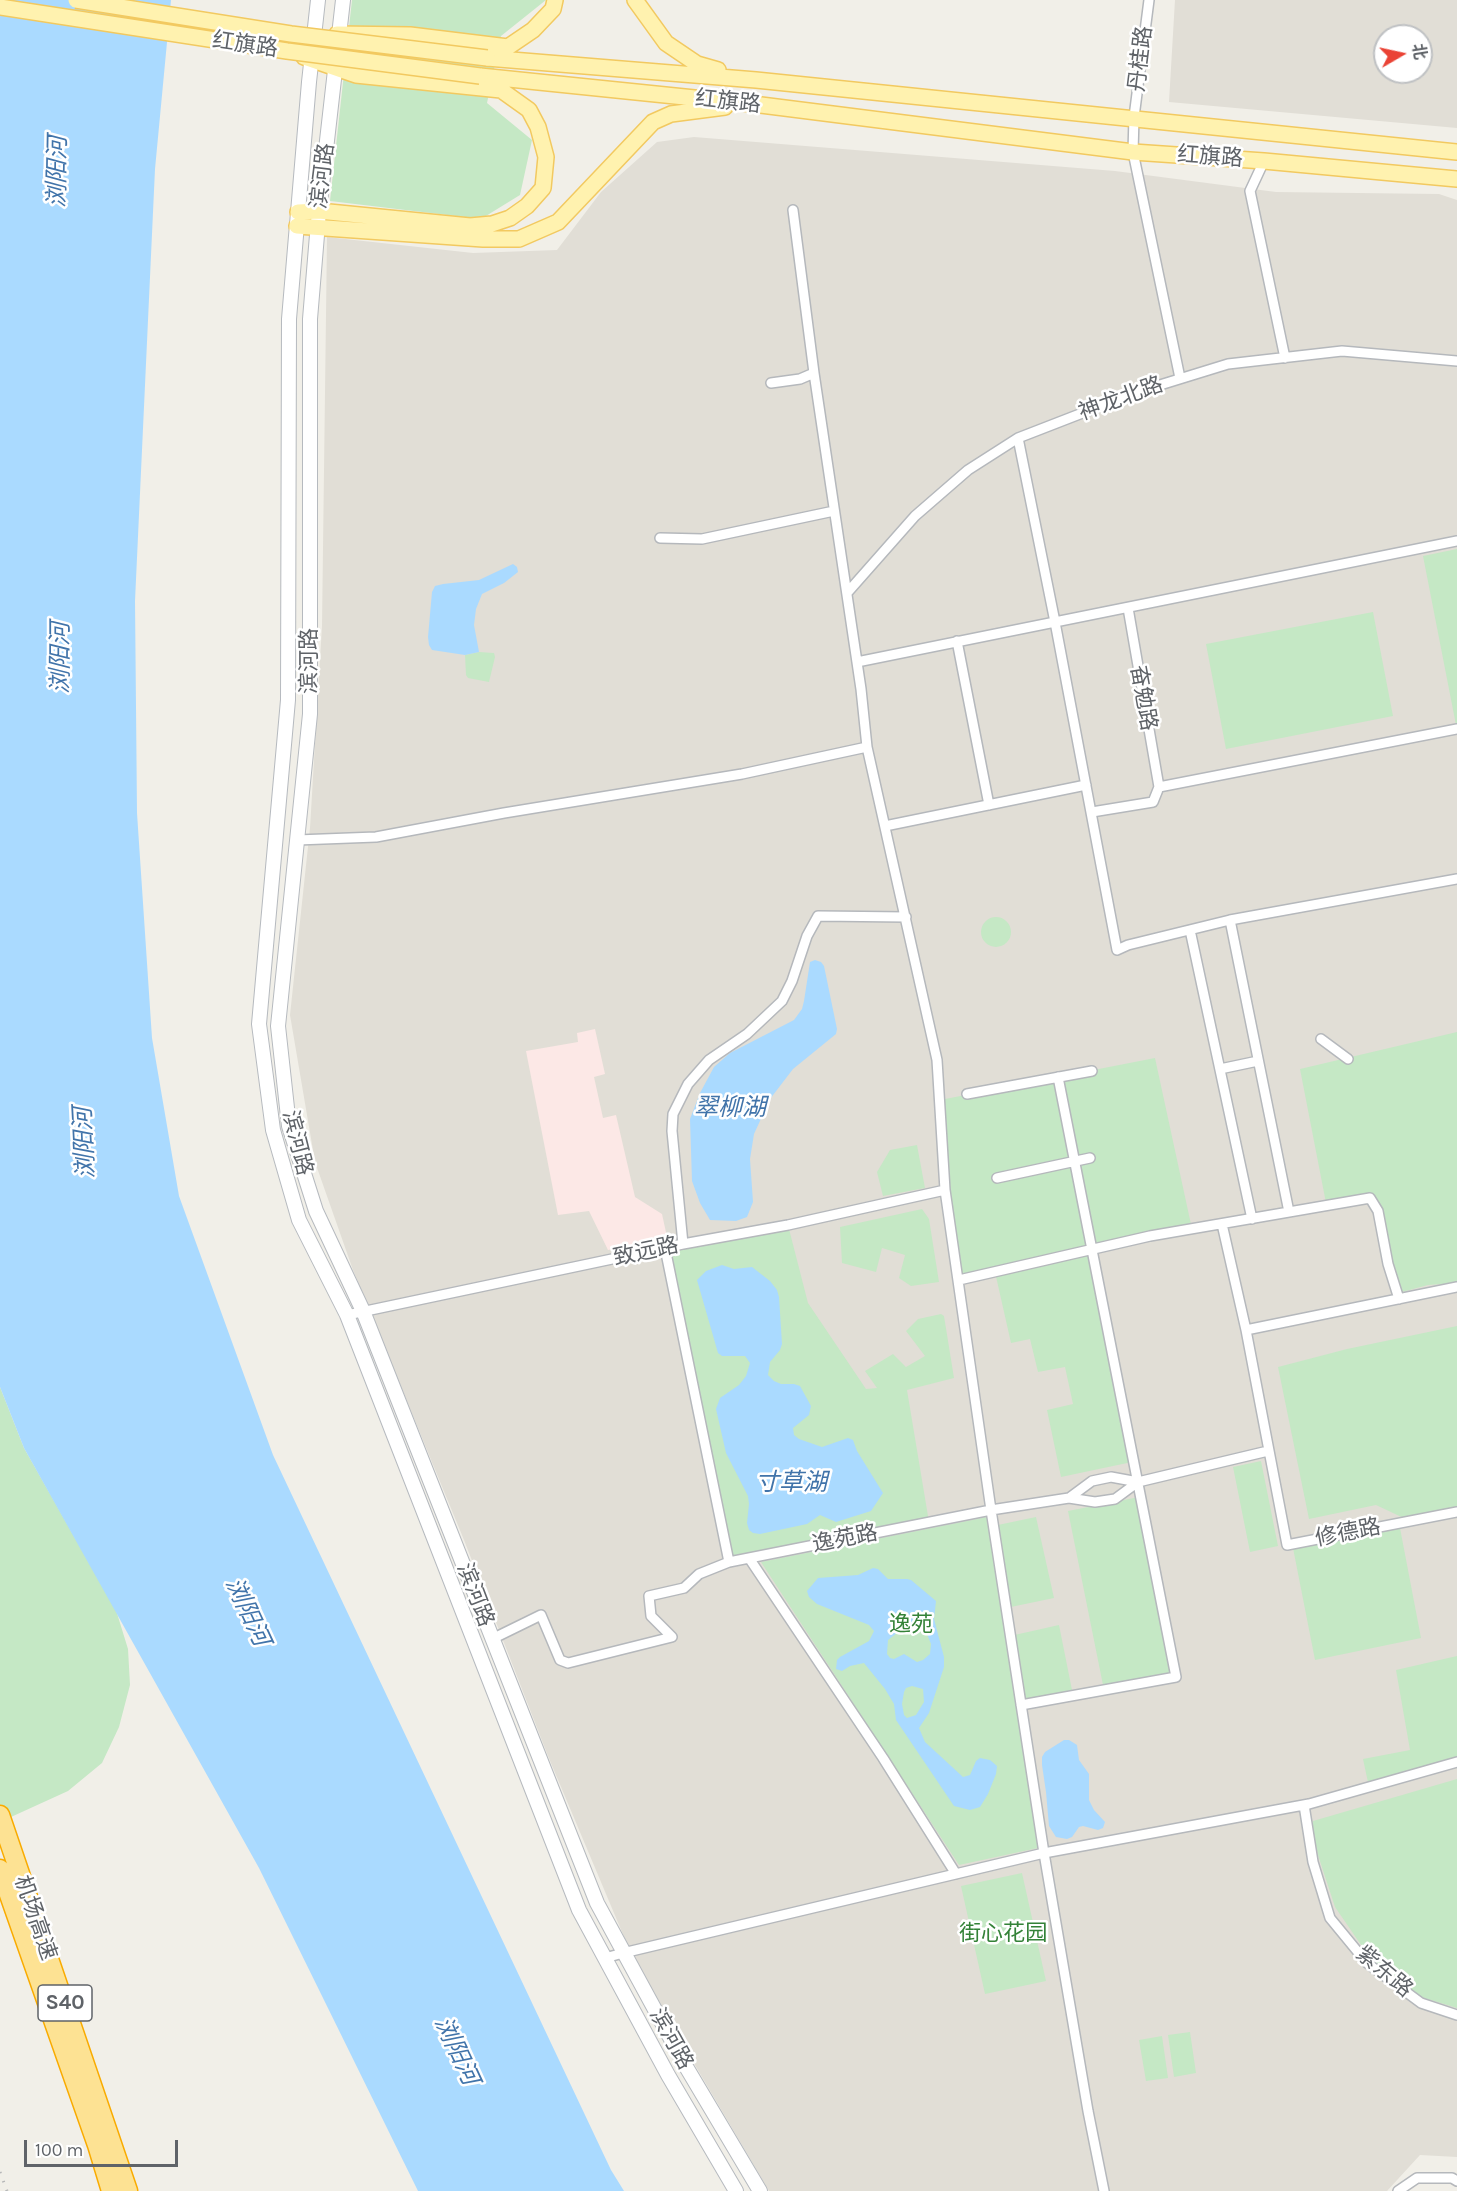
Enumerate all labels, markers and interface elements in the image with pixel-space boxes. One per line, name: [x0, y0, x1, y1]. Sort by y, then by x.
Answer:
north arrow: [1373, 24, 1433, 84]
street label: 丹桂路: [1124, 25, 1158, 93]
street label: 红旗路: [210, 27, 280, 63]
text: 北: [1409, 42, 1430, 61]
street label: 红旗路: [694, 85, 762, 119]
water label: 浏阳河: [43, 136, 73, 208]
street label: 滨河路: [306, 142, 340, 210]
street label: 红旗路: [1176, 142, 1244, 172]
street label: 神龙北路: [1075, 372, 1167, 426]
water label: 浏阳河: [47, 622, 75, 694]
street label: 滨河路: [297, 628, 323, 694]
street label: 奋勉路: [1124, 663, 1162, 733]
water label: 翠柳湖: [694, 1094, 766, 1122]
water label: 浏阳河: [69, 1106, 101, 1180]
street label: 滨河路: [276, 1108, 318, 1178]
street label: 致远路: [611, 1232, 681, 1272]
water label: 寸草湖: [755, 1469, 827, 1497]
street label: 修德路: [1313, 1514, 1383, 1552]
street label: 逸苑路: [810, 1520, 880, 1558]
street label: 滨河路: [451, 1559, 499, 1631]
water label: 浏阳河: [219, 1573, 275, 1651]
park label: 逸苑: [889, 1612, 933, 1638]
street label: 机场高速: [8, 1872, 62, 1964]
park label: 街心花园: [959, 1921, 1047, 1947]
street label: 紫东路: [1350, 1941, 1418, 2003]
road number: S40: [38, 1985, 92, 2021]
street label: 滨河路: [643, 2004, 699, 2074]
water label: 浏阳河: [428, 2012, 484, 2090]
scale bar: [27, 2128, 182, 2166]
text: 100 m: [35, 2139, 83, 2161]

